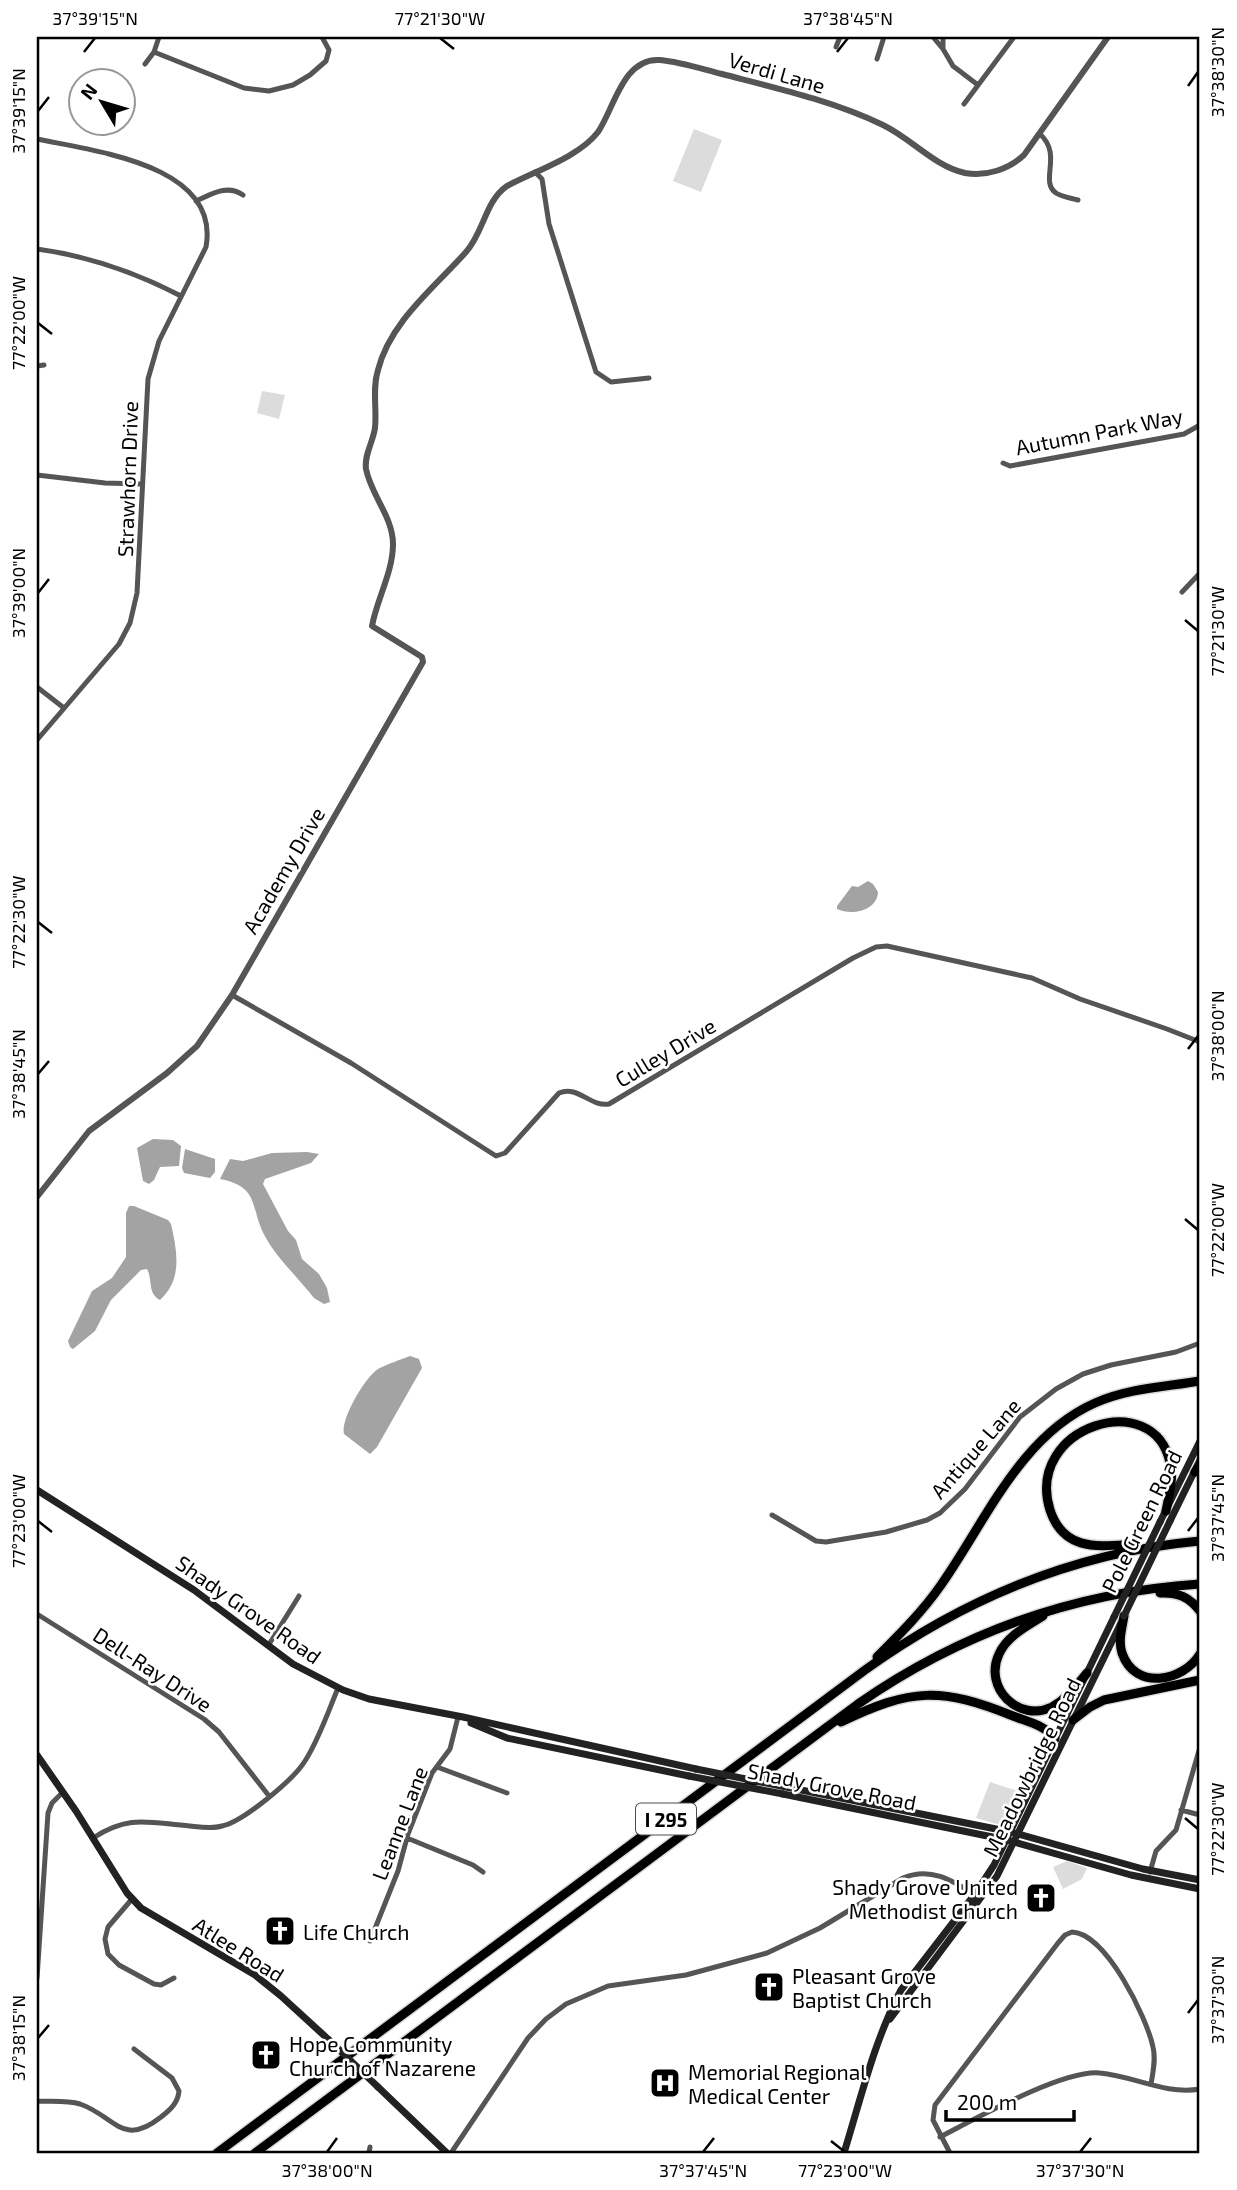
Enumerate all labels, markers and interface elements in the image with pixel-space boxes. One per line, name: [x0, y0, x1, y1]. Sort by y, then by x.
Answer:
text: 37°39'15"N: [52, 7, 138, 29]
text: 77°21'30"W: [395, 7, 485, 29]
text: 37°38'45"N: [803, 7, 893, 29]
text: 37°38'30"N: [1206, 27, 1228, 117]
street label: Verdi Lane: [726, 46, 828, 98]
north arrow: [66, 66, 136, 136]
text: 37°39'15"N: [7, 68, 29, 154]
text: N: [75, 79, 101, 104]
text: 77°22'00"W: [7, 276, 29, 370]
street label: Strawhorn Drive: [112, 401, 142, 557]
street label: Autumn Park Way: [1013, 403, 1185, 459]
text: 37°39'00"N: [7, 548, 29, 638]
text: 77°21'30"W: [1206, 586, 1228, 676]
street label: Academy Drive: [237, 802, 329, 938]
text: 77°22'30"W: [7, 875, 29, 969]
text: 37°38'00"N: [1206, 990, 1228, 1082]
street label: Culley Drive: [610, 1012, 720, 1092]
text: 37°38'45"N: [7, 1029, 29, 1119]
text: 77°22'00"W: [1206, 1183, 1228, 1277]
street label: Antique Lane: [925, 1393, 1025, 1503]
street label: Pole Green Road: [1096, 1446, 1186, 1596]
text: 77°23'00"W: [7, 1474, 29, 1568]
text: 37°37'45"N: [1206, 1474, 1228, 1562]
street label: Shady Grove Road: [172, 1550, 326, 1668]
street label: Dell-Ray Drive: [89, 1621, 217, 1717]
street label: Meadowbridge Road: [977, 1673, 1085, 1861]
street label: Shady Grove Road: [746, 1757, 918, 1815]
street label: Leanne Lane: [366, 1763, 432, 1883]
text: 77°22'30"W: [1206, 1782, 1228, 1876]
road number: I 295: [636, 1803, 696, 1834]
place label: Shady Grove United Methodist Church: [832, 1874, 1018, 1923]
church icon: Shady Grove United Methodist Church: [1024, 1881, 1058, 1915]
street label: Atlee Road: [189, 1911, 289, 1987]
church icon: Life Church: [263, 1914, 297, 1948]
place label: Life Church: [303, 1919, 410, 1944]
text: 37°37'30"N: [1206, 1956, 1228, 2044]
place label: Pleasant Grove Baptist Church: [792, 1963, 936, 2012]
church icon: Pleasant Grove Baptist Church: [752, 1970, 786, 2004]
text: 37°38'15"N: [7, 1995, 29, 2081]
place label: Hope Community Church of Nazarene: [289, 2031, 476, 2080]
church icon: Hope Community Church of Nazarene: [249, 2038, 283, 2072]
place label: Memorial Regional Medical Center: [688, 2059, 867, 2108]
hospital icon: Memorial Regional Medical Center: [648, 2066, 682, 2100]
scale bar: [946, 2078, 1074, 2122]
text: 200 m: [957, 2089, 1017, 2114]
text: 37°38'00"N: [281, 2159, 373, 2181]
text: 37°37'45"N: [659, 2159, 747, 2181]
text: 77°23'00"W: [798, 2159, 892, 2181]
text: 37°37'30"N: [1036, 2159, 1124, 2181]

